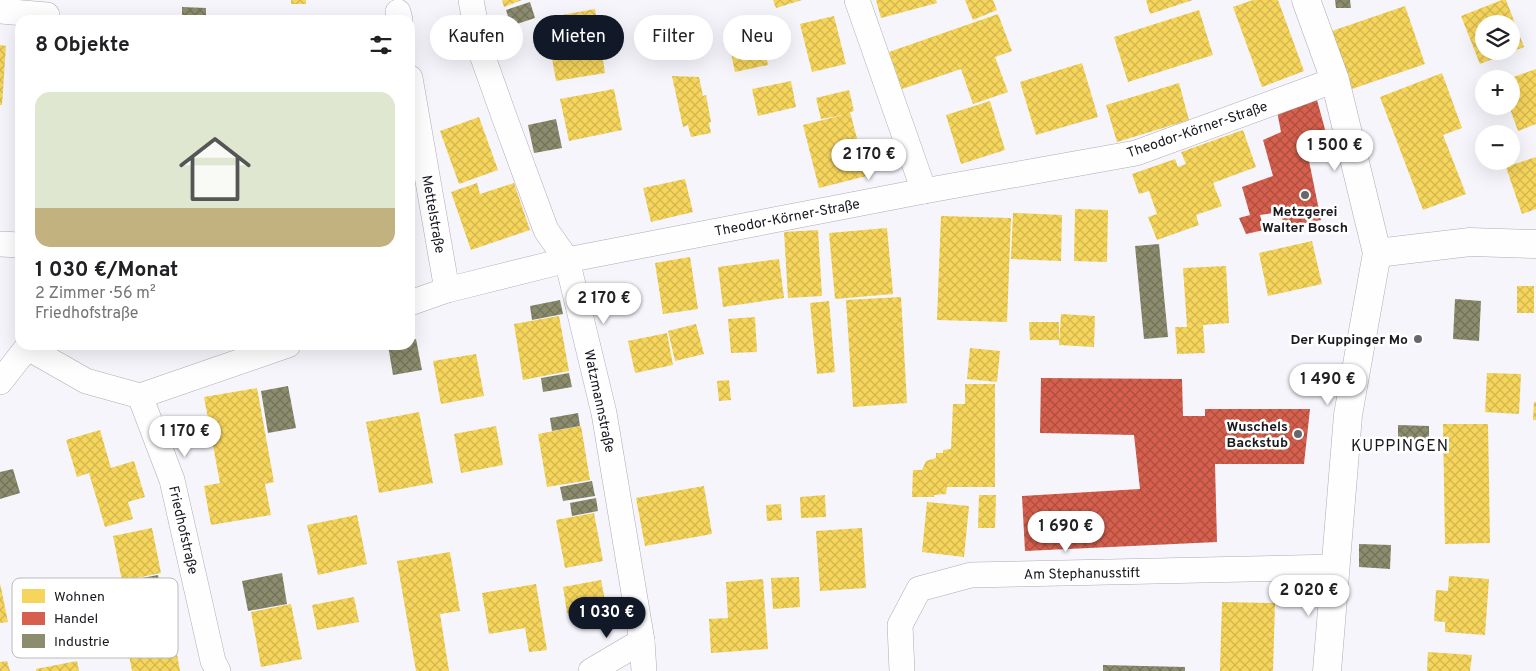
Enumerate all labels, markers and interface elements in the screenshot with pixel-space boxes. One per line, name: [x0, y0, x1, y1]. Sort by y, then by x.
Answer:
chip: Kaufen: [430, 15, 523, 60]
chip: Mieten: [533, 15, 624, 60]
chip: Filter: [634, 15, 713, 60]
chip: Neu: [723, 15, 791, 60]
map controls: [1475, 15, 1520, 170]
button: layers: [1475, 15, 1520, 60]
icon: filters: [367, 31, 395, 59]
text: 8 Objekte: [35, 32, 130, 59]
button: +: [1475, 70, 1520, 115]
street label: Theodor-Körner-Straße: [1125, 98, 1270, 162]
icon: home: [170, 124, 260, 214]
button: −: [1475, 125, 1520, 170]
pin: 1 500 €: [1289, 130, 1381, 172]
text: 1 500 €: [1307, 136, 1363, 156]
pin: 2 170 €: [823, 138, 915, 181]
text: 2 170 €: [842, 145, 896, 165]
street label: Mettelstraße: [417, 174, 448, 255]
marker: Metzgerei Walter Bosch: [1299, 189, 1311, 201]
street label: Theodor-Körner-Straße: [713, 196, 861, 241]
place label: Metzgerei Walter Bosch: [1262, 204, 1348, 237]
text: 1 030 €/Monat: [35, 257, 178, 284]
pin: 2 170 €: [558, 282, 650, 325]
text: 2 Zimmer · 56 m²: [35, 284, 156, 304]
text: 2 170 €: [577, 289, 631, 309]
text: Friedhofstraße: [35, 304, 138, 324]
place label: Der Kuppinger Mo: [1290, 332, 1408, 349]
marker: Der Kuppinger Mo: [1412, 333, 1424, 345]
street label: Watzmannstraße: [579, 348, 618, 455]
pin: 1 490 €: [1282, 364, 1374, 406]
text: 1 490 €: [1300, 370, 1356, 390]
pin: 1 170 €: [139, 416, 231, 458]
place label: Wuschels Backstub: [1226, 419, 1288, 452]
text: 1 170 €: [160, 422, 210, 442]
marker: Wuschels Backstub: [1292, 428, 1304, 440]
district label: KUPPINGEN: [1351, 437, 1449, 457]
street label: Friedhofstraße: [164, 484, 201, 576]
pin: 1 690 €: [1020, 510, 1112, 553]
text: 1 690 €: [1039, 517, 1093, 537]
street label: Am Stephanusstift: [1024, 565, 1140, 584]
pin: 2 020 €: [1263, 574, 1355, 617]
legend: [12, 578, 178, 658]
text: 2 020 €: [1280, 581, 1338, 601]
text: Wohnen: [54, 589, 105, 606]
pin: 1 030 €: [561, 596, 653, 639]
text: 1 030 €: [580, 603, 634, 623]
text: Handel: [54, 611, 98, 628]
text: Industrie: [54, 634, 109, 651]

